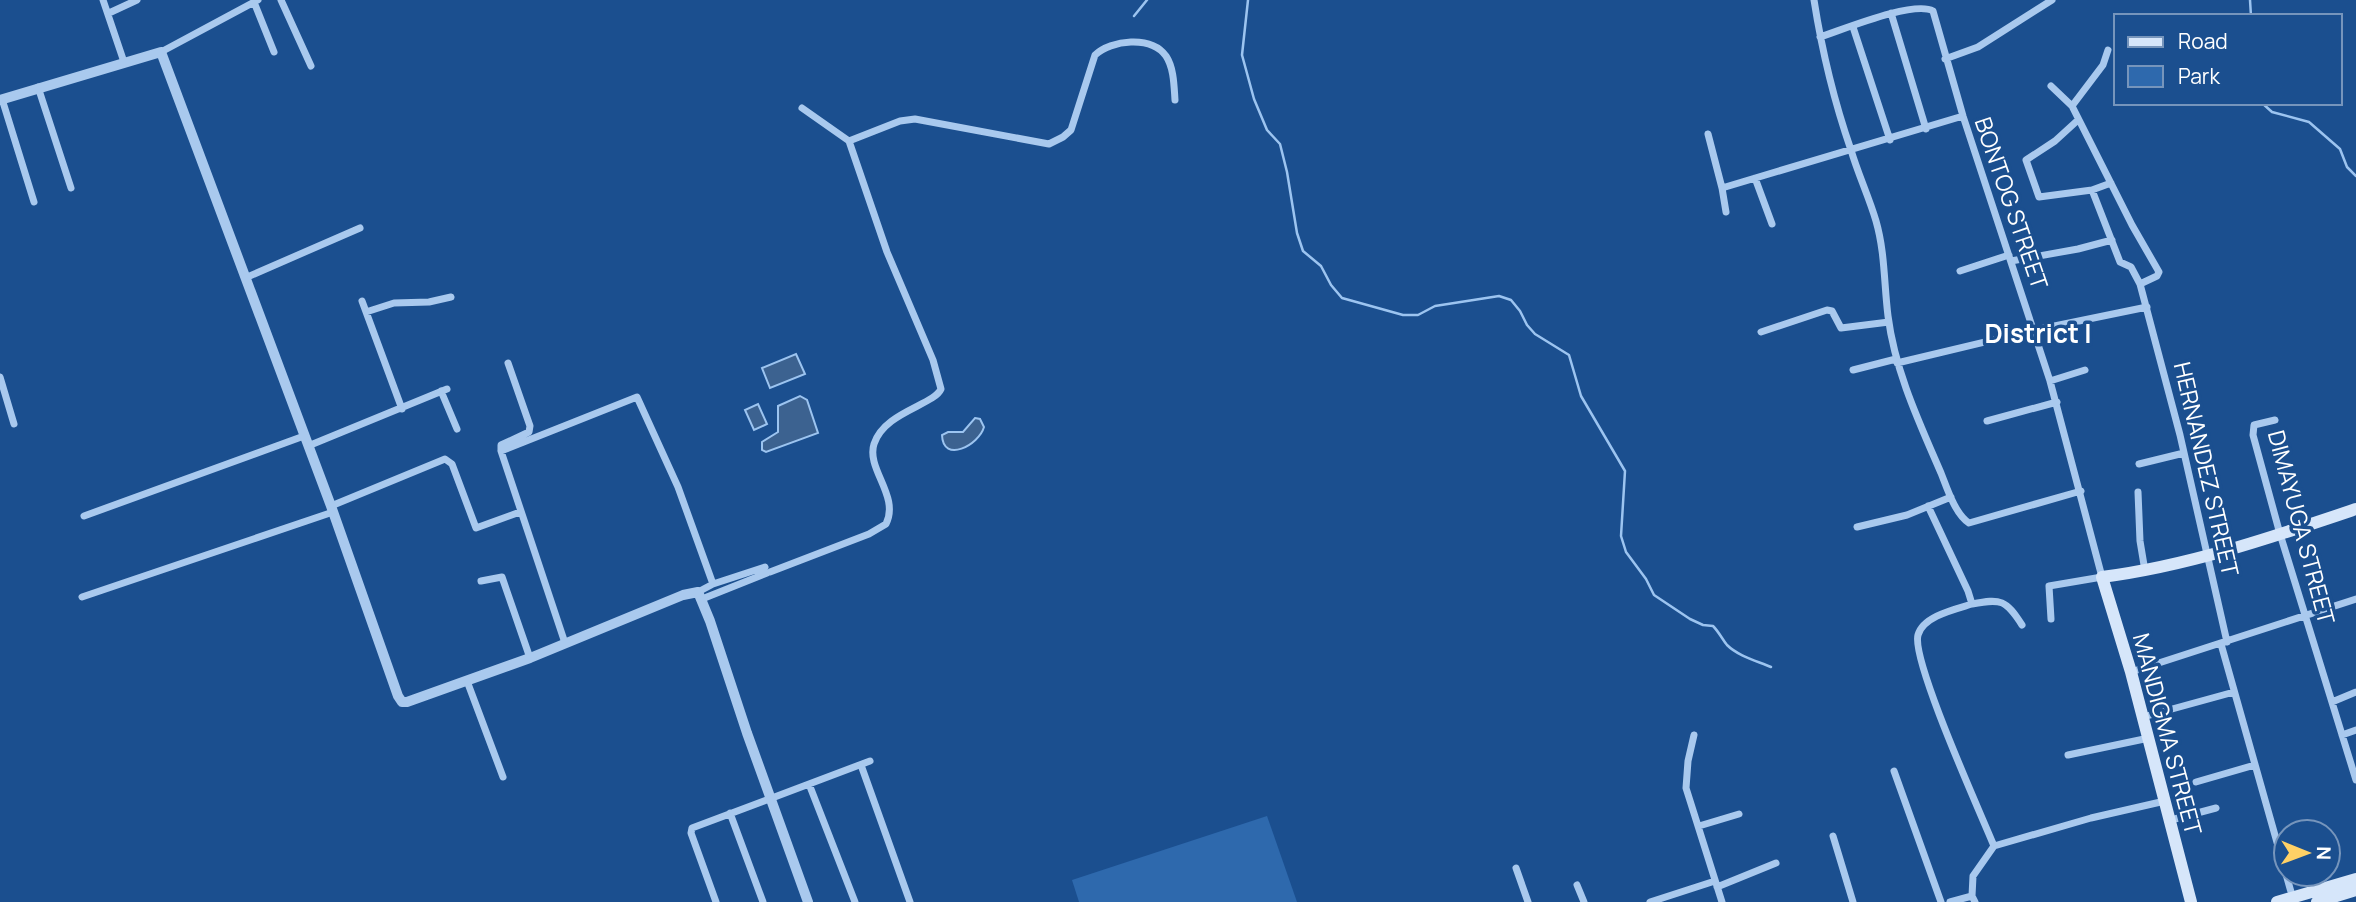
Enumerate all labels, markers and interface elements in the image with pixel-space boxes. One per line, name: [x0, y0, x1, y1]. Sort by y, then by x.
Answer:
legend: [2114, 14, 2342, 105]
text: Road: [2178, 27, 2228, 55]
text: Park: [2178, 62, 2220, 90]
street label: BONTOG STREET: [1968, 113, 2057, 294]
district label: District I: [1984, 315, 2092, 351]
street label: HERNANDEZ STREET: [2167, 359, 2247, 580]
street label: DIMAYUGA STREET: [2261, 426, 2343, 628]
street label: MANDIGMA STREET: [2126, 630, 2210, 839]
north arrow: [2272, 818, 2342, 888]
text: N: [2311, 846, 2337, 860]

